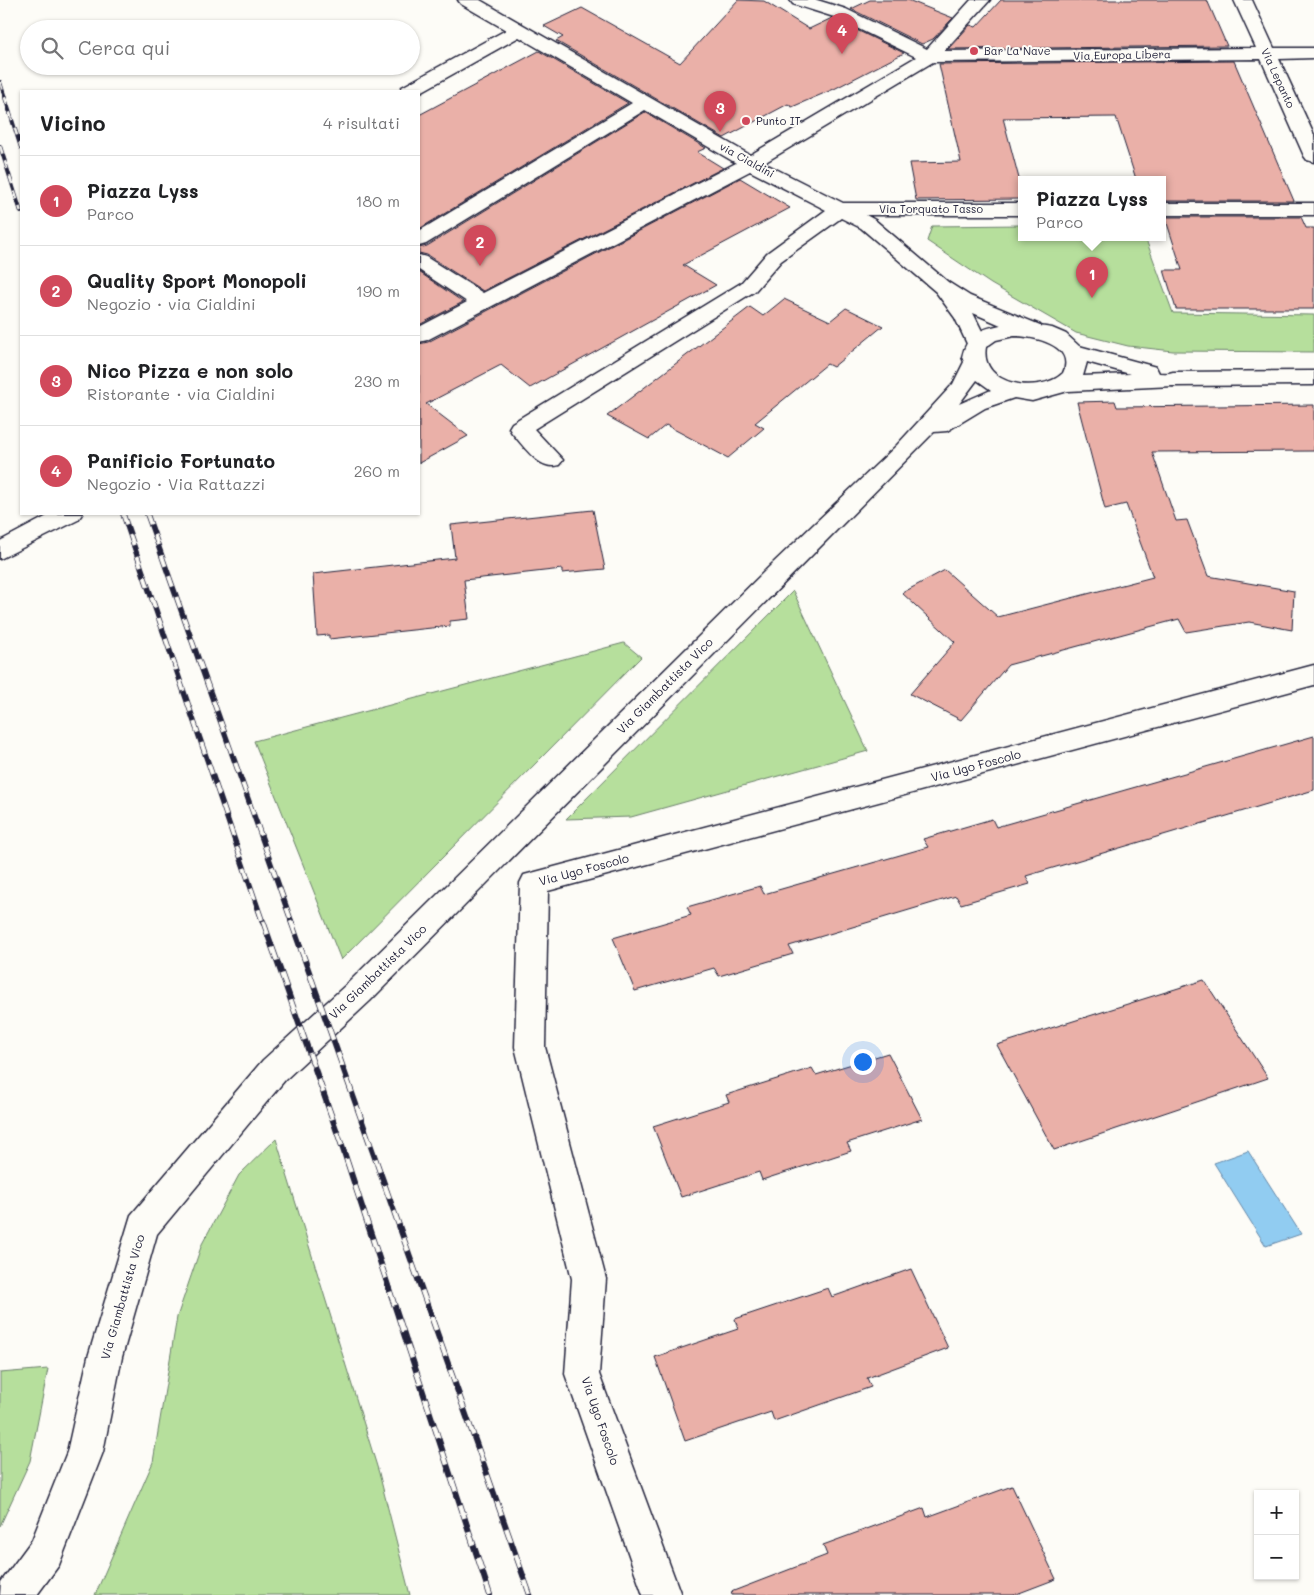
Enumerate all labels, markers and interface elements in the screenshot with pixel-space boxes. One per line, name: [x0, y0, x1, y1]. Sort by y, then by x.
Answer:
pin: 4: [826, 13, 858, 54]
search box: [20, 20, 420, 75]
icon: search: [38, 34, 66, 62]
text: Cerca qui: [78, 35, 170, 60]
place label: Bar La Nave: [984, 43, 1051, 58]
marker: Bar La Nave: [968, 45, 980, 57]
street label: Via Lepanto: [1258, 45, 1299, 111]
street label: Via Europa Libera: [1073, 46, 1171, 63]
pin: 3: [704, 91, 736, 132]
text: Vicino: [40, 109, 105, 136]
text: 4 risultati: [323, 112, 400, 133]
place label: Punto IT: [756, 113, 801, 128]
marker: Punto IT: [740, 115, 752, 127]
street label: via Cialdini: [717, 138, 777, 181]
popup: [1018, 176, 1166, 241]
text: Piazza Lyss: [87, 178, 199, 203]
text: Piazza Lyss: [1036, 186, 1148, 211]
text: 1: [52, 190, 60, 211]
text: 180 m: [355, 190, 400, 211]
street label: Via Torquato Tasso: [879, 201, 983, 216]
text: Parco: [87, 203, 134, 224]
text: Parco: [1036, 211, 1083, 232]
pin: 2: [464, 225, 496, 266]
pin: 1: [1076, 257, 1108, 298]
text: Quality Sport Monopoli: [87, 268, 307, 293]
text: 2: [52, 280, 60, 301]
text: 190 m: [356, 280, 400, 301]
text: Negozio · via Cialdini: [87, 293, 256, 314]
text: Nico Pizza e non solo: [87, 358, 293, 383]
text: 3: [51, 370, 61, 391]
text: 230 m: [354, 370, 400, 391]
text: Ristorante · via Cialdini: [87, 383, 275, 404]
text: Panificio Fortunato: [87, 448, 275, 473]
text: 4: [51, 460, 61, 481]
text: 260 m: [354, 460, 400, 481]
text: Negozio · Via Rattazzi: [87, 473, 265, 494]
street label: Via Giambattista Vico: [613, 634, 716, 737]
street label: Via Ugo Foscolo: [929, 745, 1023, 785]
street label: Via Ugo Foscolo: [537, 849, 631, 889]
street label: Via Giambattista Vico: [325, 920, 429, 1022]
your location: [850, 1049, 876, 1075]
street label: Via Giambattista Vico: [96, 1232, 148, 1361]
street label: Via Ugo Foscolo: [578, 1374, 624, 1467]
map controls: [1254, 1490, 1299, 1580]
button: +: [1254, 1490, 1299, 1535]
button: −: [1254, 1535, 1299, 1580]

